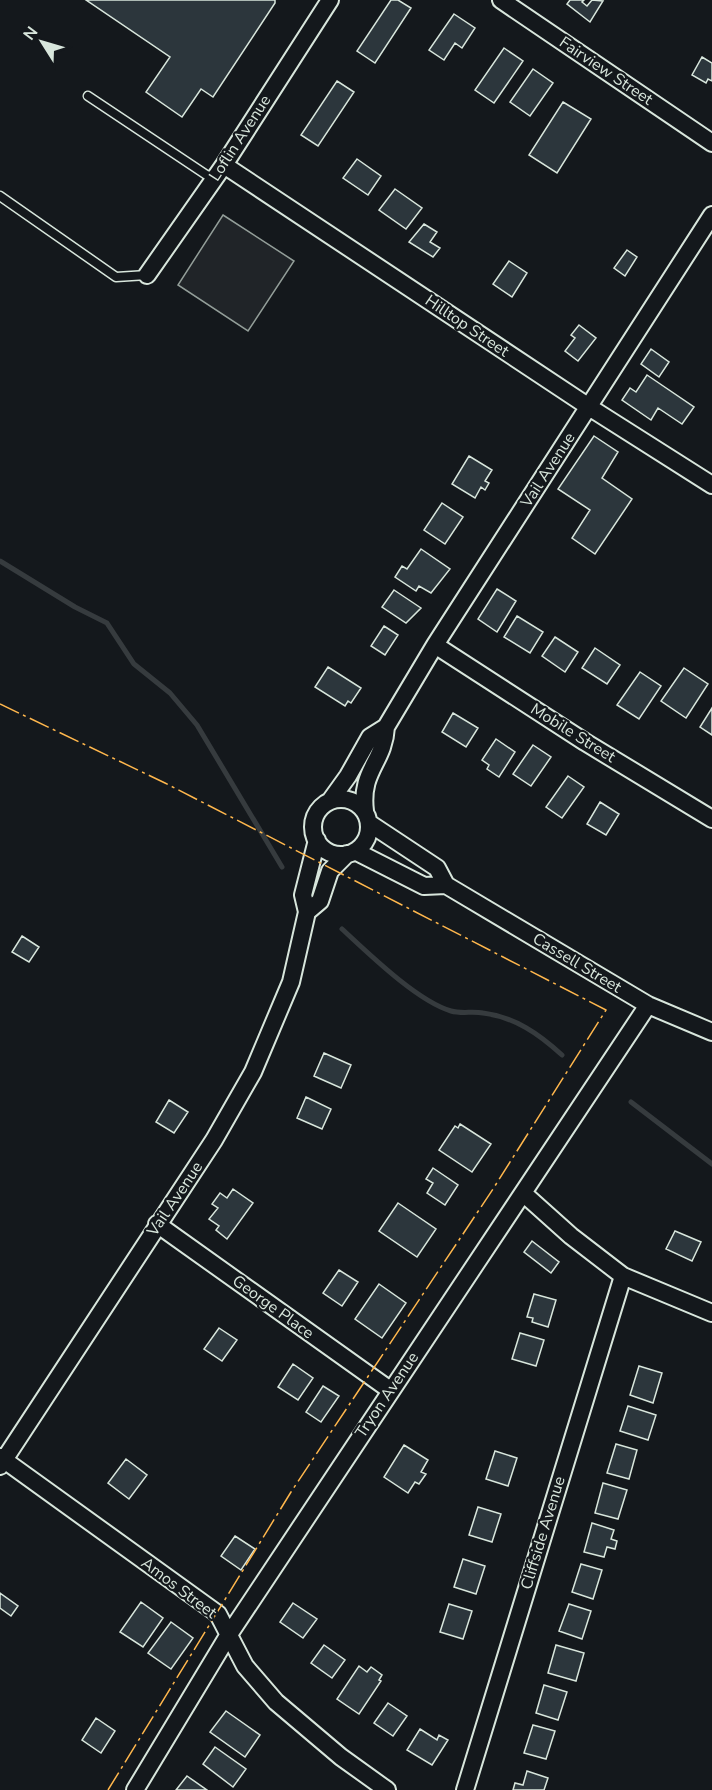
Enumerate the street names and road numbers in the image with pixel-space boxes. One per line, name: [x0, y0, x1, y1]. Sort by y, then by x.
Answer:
street label: Fairview Street: [555, 32, 657, 111]
street label: Loflin Avenue: [204, 91, 276, 185]
street label: Hilltop Street: [421, 290, 514, 362]
street label: Vail Avenue: [515, 428, 581, 513]
street label: Mobile Street: [526, 698, 620, 768]
street label: Cassell Street: [528, 928, 626, 998]
street label: Vail Avenue: [141, 1157, 208, 1241]
street label: George Place: [228, 1270, 318, 1344]
street label: Tryon Avenue: [350, 1348, 424, 1442]
street label: Cliffside Avenue: [515, 1474, 571, 1592]
street label: Amos Street: [137, 1552, 222, 1624]

